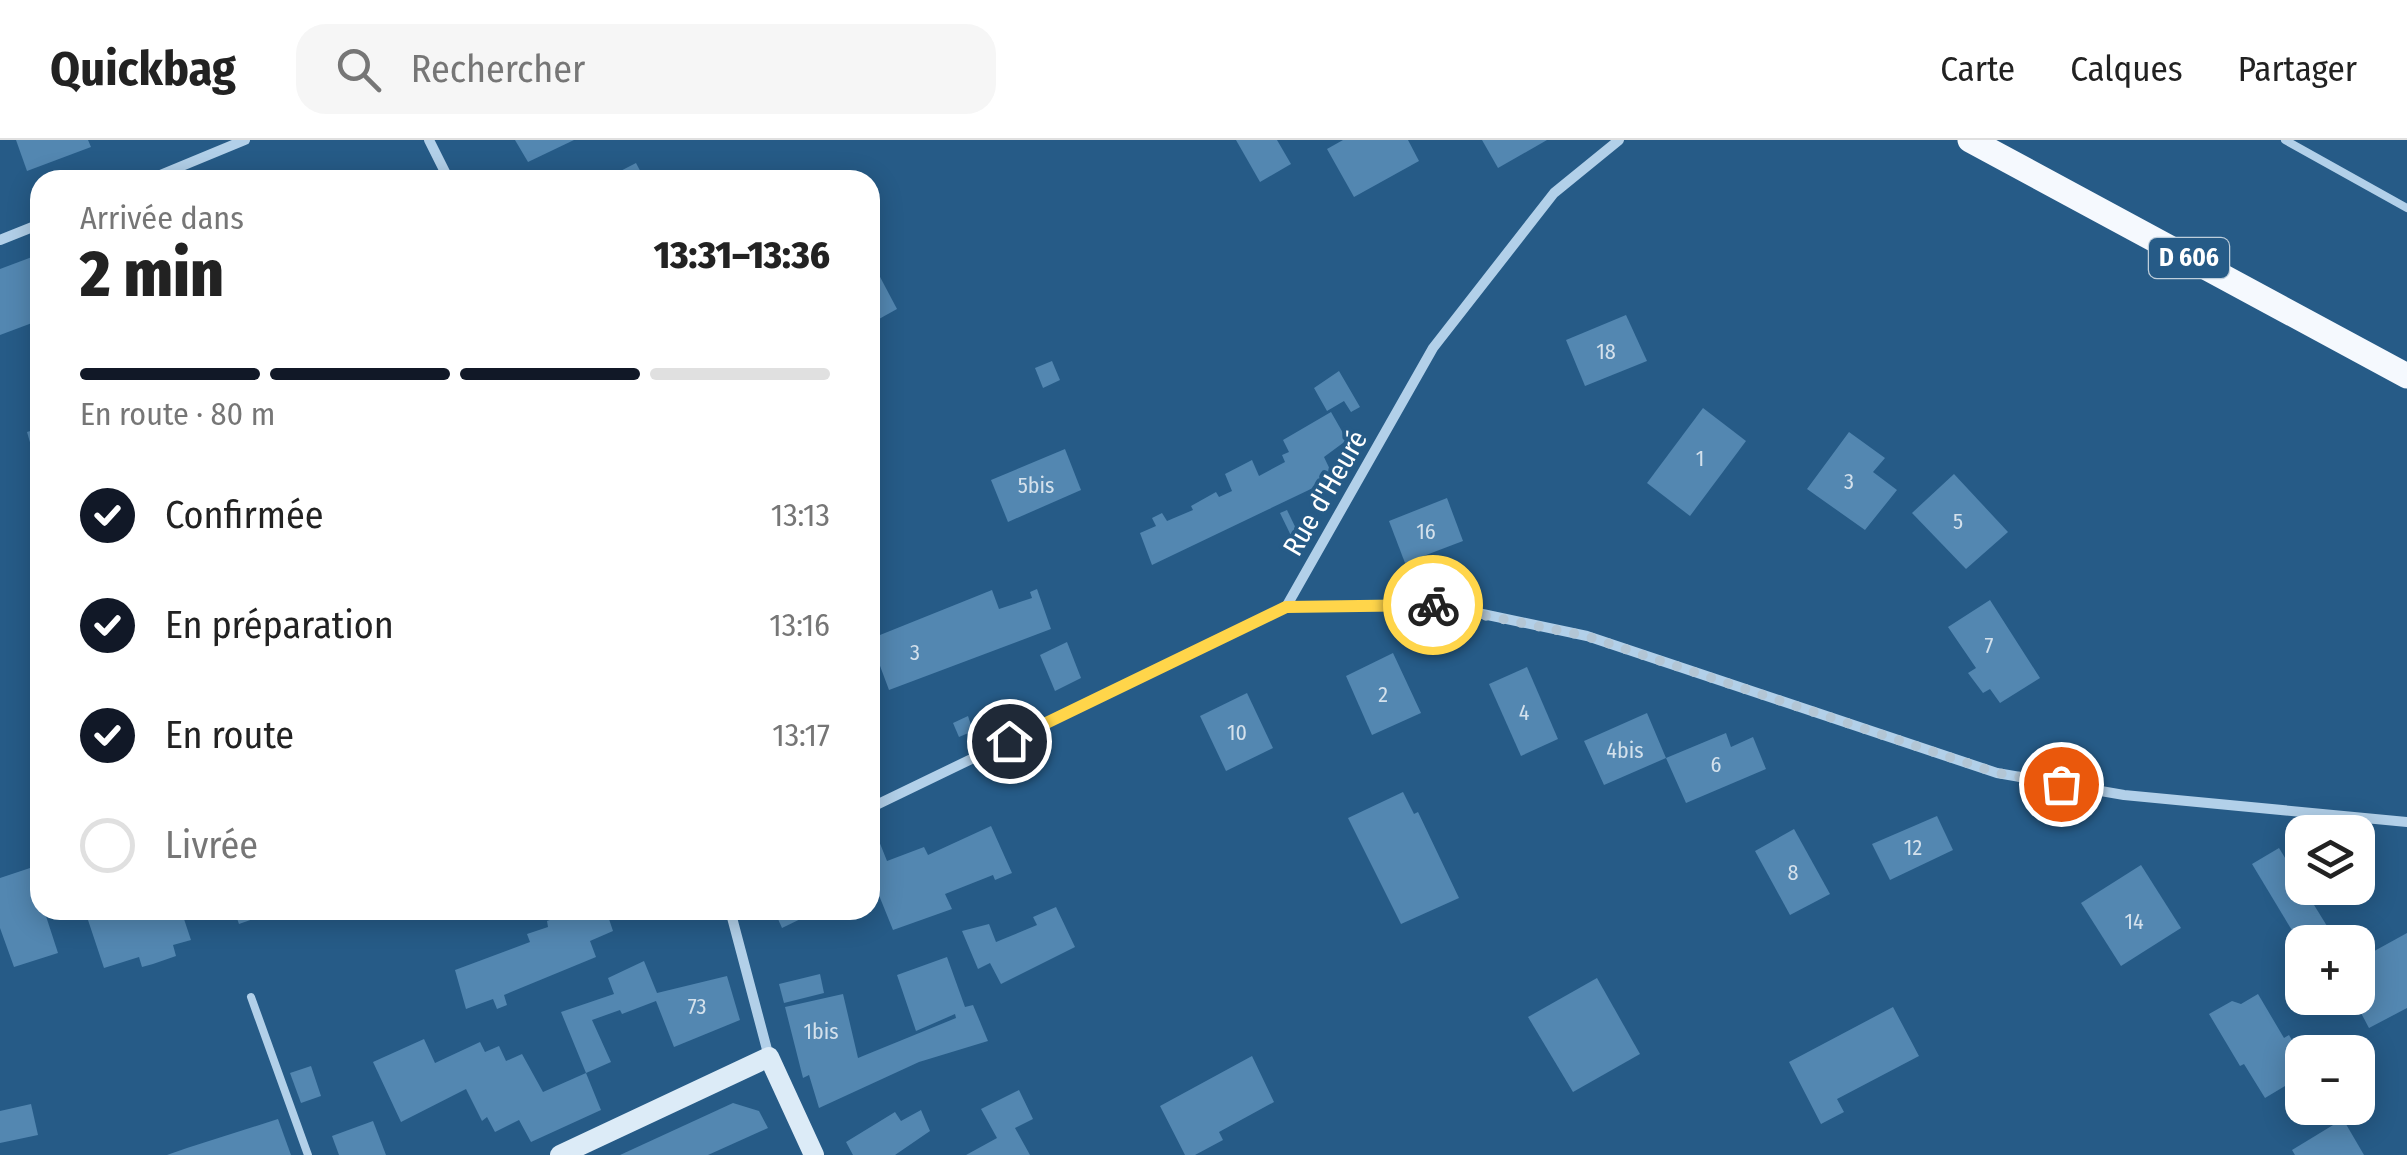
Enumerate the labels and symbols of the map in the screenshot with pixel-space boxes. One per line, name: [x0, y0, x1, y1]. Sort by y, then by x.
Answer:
road number: D 606: [2149, 238, 2229, 278]
house number: 18: [1596, 338, 1616, 365]
street label: Rue d'Heuré: [1276, 424, 1374, 562]
house number: 1: [1696, 445, 1704, 472]
house number: 3: [1844, 468, 1854, 495]
house number: 5bis: [1018, 472, 1054, 499]
house number: 5: [1953, 508, 1963, 535]
house number: 16: [1416, 518, 1436, 545]
courier: [1383, 555, 1483, 655]
house number: 7: [1985, 632, 1994, 659]
house number: 3: [910, 639, 920, 666]
house number: 2: [1378, 681, 1388, 708]
pin: [967, 699, 1052, 784]
house number: 4: [1519, 699, 1530, 726]
house number: 10: [1227, 719, 1247, 746]
house number: 4bis: [1606, 737, 1644, 764]
pin: [2019, 742, 2104, 827]
house number: 6: [1711, 751, 1722, 778]
house number: 12: [1904, 834, 1922, 861]
house number: 8: [1787, 859, 1799, 886]
house number: 14: [2124, 908, 2144, 935]
house number: 73: [688, 993, 706, 1020]
house number: 1bis: [803, 1018, 839, 1045]

